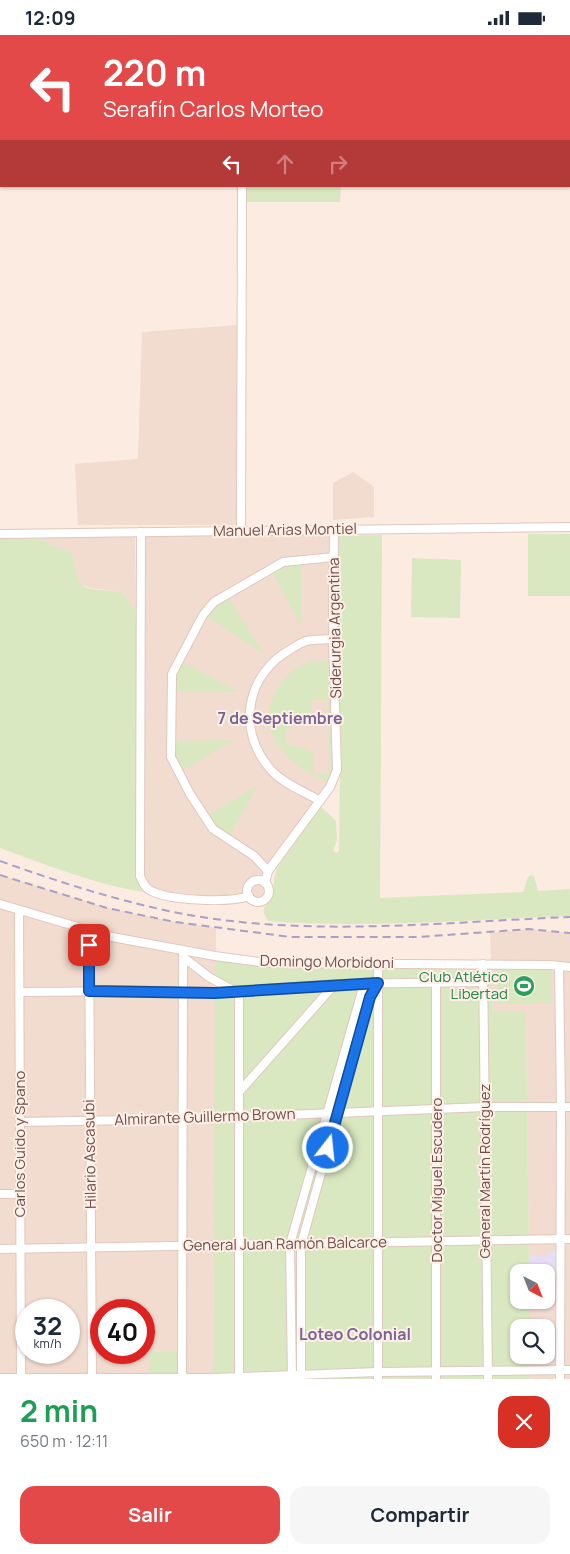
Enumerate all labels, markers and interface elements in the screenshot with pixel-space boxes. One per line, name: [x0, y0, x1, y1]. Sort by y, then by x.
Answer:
text: 12:09: [25, 5, 75, 31]
text: 220 m: [103, 49, 206, 97]
icon: left: [20, 55, 85, 120]
text: Serafín Carlos Morteo: [103, 94, 323, 124]
icon: left: [218, 150, 246, 178]
icon: ahead: [271, 150, 299, 178]
icon: right: [324, 150, 352, 178]
street label: Manuel Arias Montiel: [213, 518, 357, 541]
street label: Siderurgia Argentina: [323, 557, 346, 699]
district label: 7 de Septiembre: [217, 707, 343, 729]
pin: [68, 924, 110, 966]
icon: arrive: [75, 931, 103, 959]
street label: Domingo Morbidoni: [260, 950, 394, 973]
place label: Club Atlético Libertad: [419, 966, 508, 1004]
sports icon: Club Atlético Libertad: [512, 974, 536, 998]
street label: Carlos Guido y Spano: [9, 1071, 30, 1217]
street label: General Martín Rodríguez: [474, 1083, 495, 1259]
street label: Doctor Miguel Escudero: [426, 1097, 447, 1262]
street label: Hilario Ascasubi: [78, 1099, 101, 1209]
street label: Almirante Guillermo Brown: [114, 1103, 296, 1130]
position arrow: [301, 1121, 353, 1173]
street label: General Juan Ramón Balcarce: [183, 1231, 387, 1256]
north arrow: [510, 1264, 555, 1309]
map controls: [510, 1264, 555, 1364]
speed limit sign: 40: [90, 1299, 155, 1364]
text: 32: [33, 1308, 62, 1343]
button: search: [510, 1319, 555, 1364]
district label: Loteo Colonial: [299, 1323, 411, 1345]
text: km/h: [34, 1335, 61, 1352]
text: 2 min: [20, 1390, 98, 1431]
button: close: [498, 1396, 550, 1448]
text: 650 m · 12:11: [20, 1430, 108, 1452]
button: Salir: [20, 1486, 280, 1544]
button: Compartir: [290, 1486, 550, 1544]

